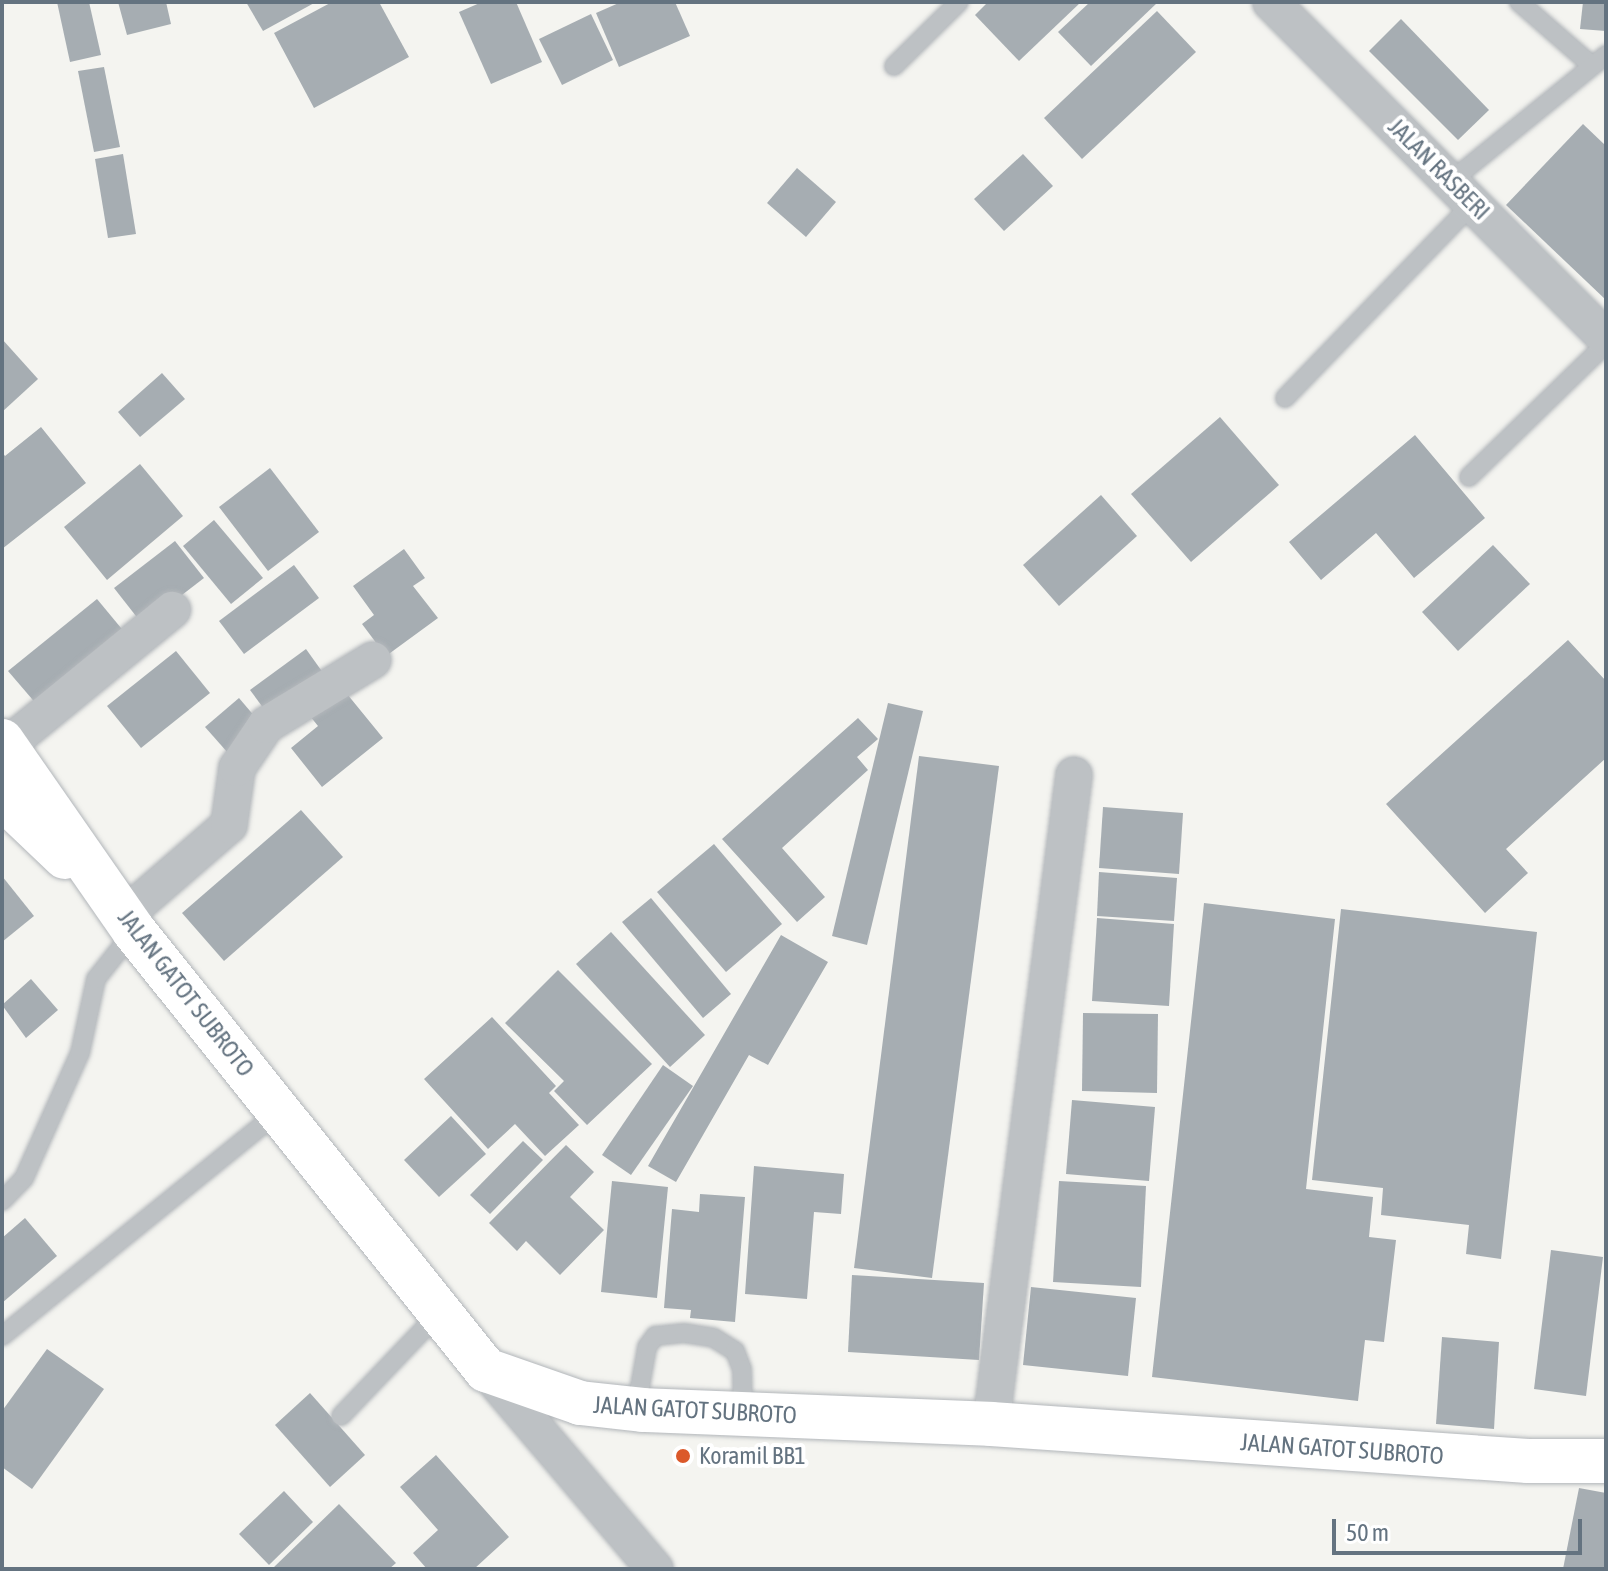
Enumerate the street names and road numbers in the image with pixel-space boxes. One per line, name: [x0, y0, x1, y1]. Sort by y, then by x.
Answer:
street label: JALAN RASBERI: [1382, 112, 1496, 226]
street label: JALAN GATOT SUBROTO: [112, 904, 260, 1082]
street label: JALAN GATOT SUBROTO: [592, 1390, 798, 1430]
street label: JALAN GATOT SUBROTO: [1239, 1428, 1445, 1470]

